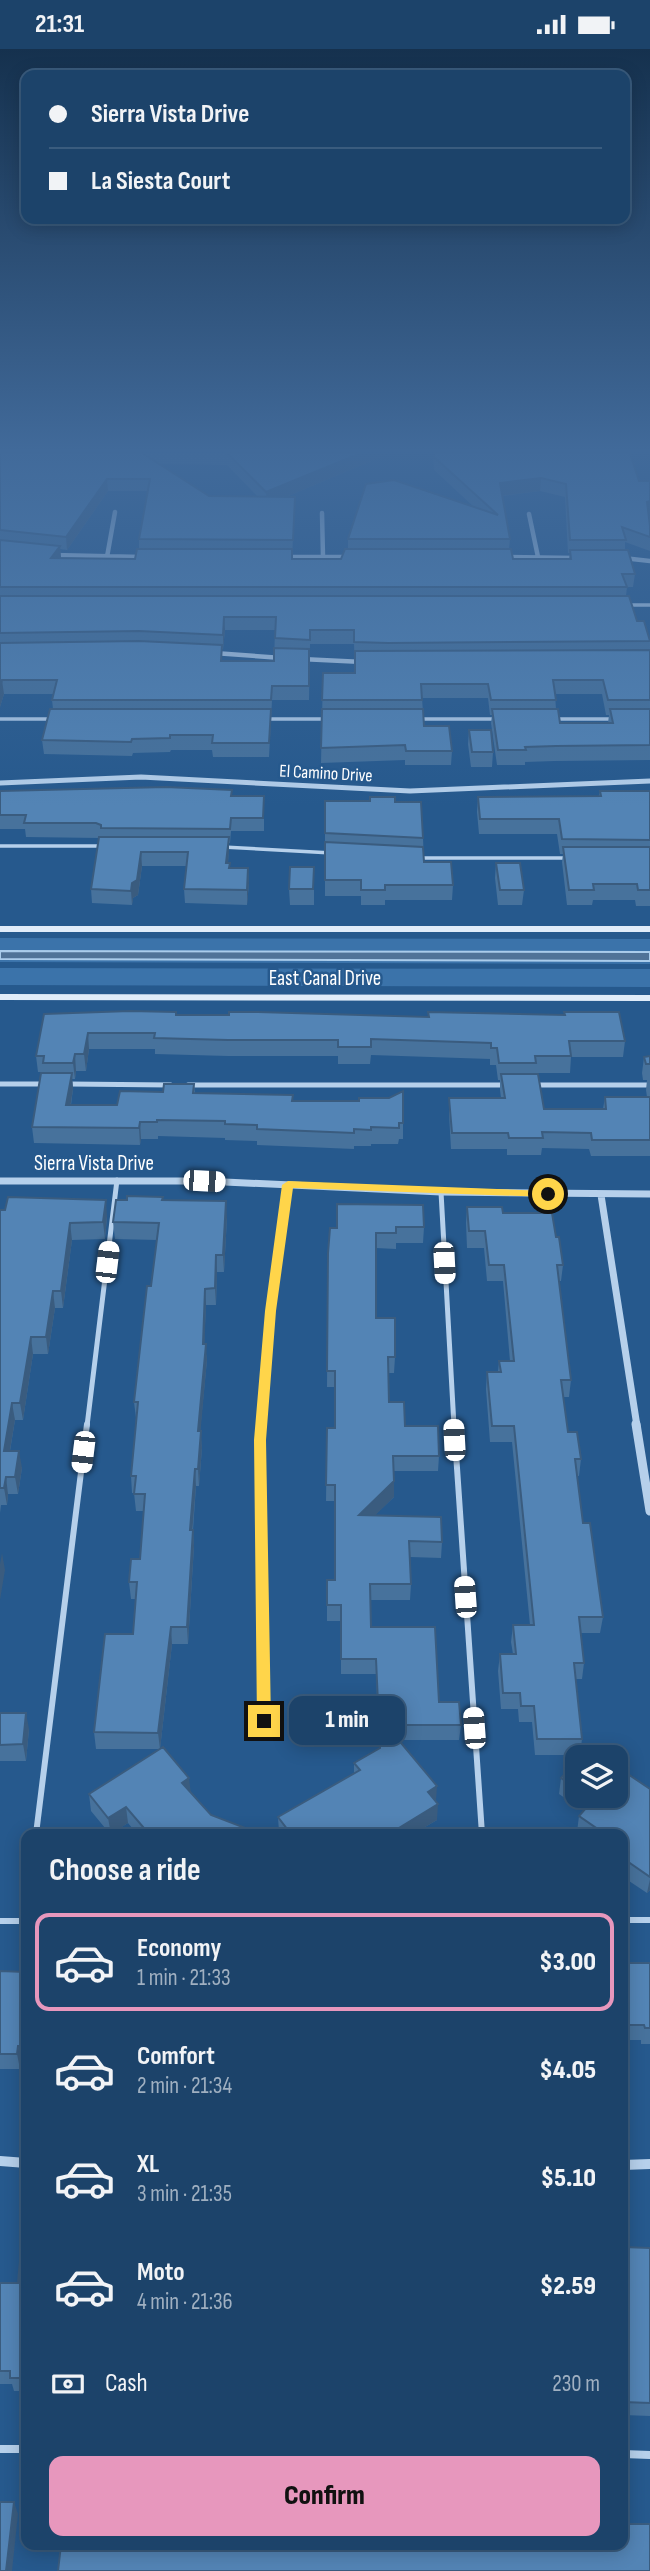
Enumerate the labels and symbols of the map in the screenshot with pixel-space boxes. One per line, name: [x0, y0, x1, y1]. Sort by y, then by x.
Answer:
street label: El Camino Drive: [279, 761, 373, 786]
street label: East Canal Drive: [269, 966, 381, 991]
street label: Sierra Vista Drive: [34, 1151, 154, 1176]
car: [183, 1169, 226, 1193]
route start: [532, 1178, 564, 1210]
car: [95, 1240, 120, 1284]
car: [433, 1241, 456, 1285]
car: [443, 1418, 466, 1462]
car: [71, 1430, 96, 1474]
car: [454, 1575, 477, 1619]
callout: 1 min: [288, 1697, 404, 1745]
route end: [248, 1705, 280, 1737]
car: [463, 1706, 486, 1750]

